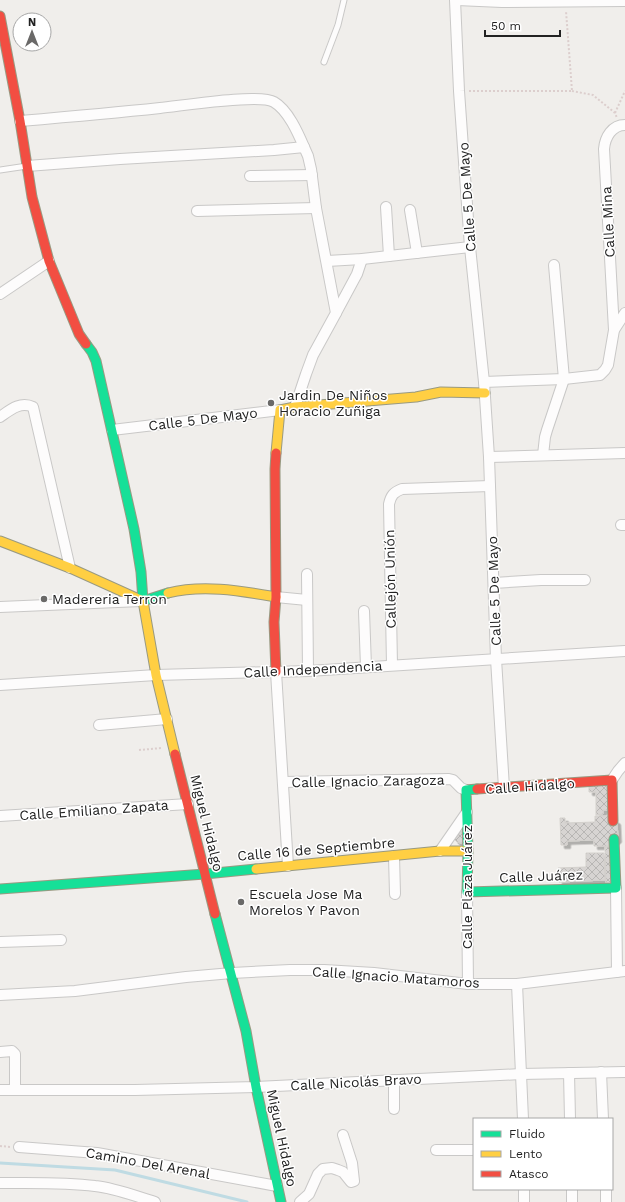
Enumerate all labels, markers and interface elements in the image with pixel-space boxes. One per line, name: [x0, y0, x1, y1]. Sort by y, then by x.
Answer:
north arrow: [12, 12, 52, 52]
scale bar: [485, 12, 560, 38]
text: N: [28, 16, 36, 29]
text: 50 m: [491, 19, 521, 33]
street label: Calle 5 De Mayo: [455, 142, 479, 252]
street label: Calle Mina: [598, 186, 618, 258]
place label: Jardin De Niños Horacio Zuñiga: [279, 387, 387, 419]
marker: Jardin De Niños Horacio Zuñiga: [266, 398, 276, 408]
street label: Calle 5 De Mayo: [148, 404, 258, 434]
street label: Callejón Unión: [381, 529, 399, 629]
street label: Calle 5 De Mayo: [484, 536, 504, 646]
place label: Madereria Terron: [52, 591, 167, 607]
marker: Madereria Terron: [39, 594, 49, 604]
street label: Calle Independencia: [243, 657, 383, 681]
street label: Calle Ignacio Zaragoza: [291, 772, 445, 790]
street label: Miguel Hidalgo: [187, 773, 227, 873]
street label: Calle Hidalgo: [485, 775, 575, 797]
street label: Calle Emiliano Zapata: [19, 797, 169, 823]
street label: Calle Plaza Juárez: [459, 825, 475, 949]
street label: Calle 16 de Septiembre: [237, 834, 395, 864]
street label: Calle Juárez: [499, 867, 583, 885]
place label: Escuela Jose Ma Morelos Y Pavon: [249, 886, 363, 918]
marker: Escuela Jose Ma Morelos Y Pavon: [236, 897, 246, 907]
street label: Calle Ignacio Matamoros: [312, 963, 480, 991]
street label: Calle Nicolás Bravo: [290, 1071, 422, 1093]
street label: Miguel Hidalgo: [264, 1088, 300, 1188]
legend: [473, 1118, 613, 1190]
text: Fluido: [509, 1127, 545, 1141]
street label: Camino Del Arenal: [84, 1144, 212, 1182]
text: Lento: [509, 1147, 543, 1161]
text: Atasco: [509, 1167, 549, 1181]

